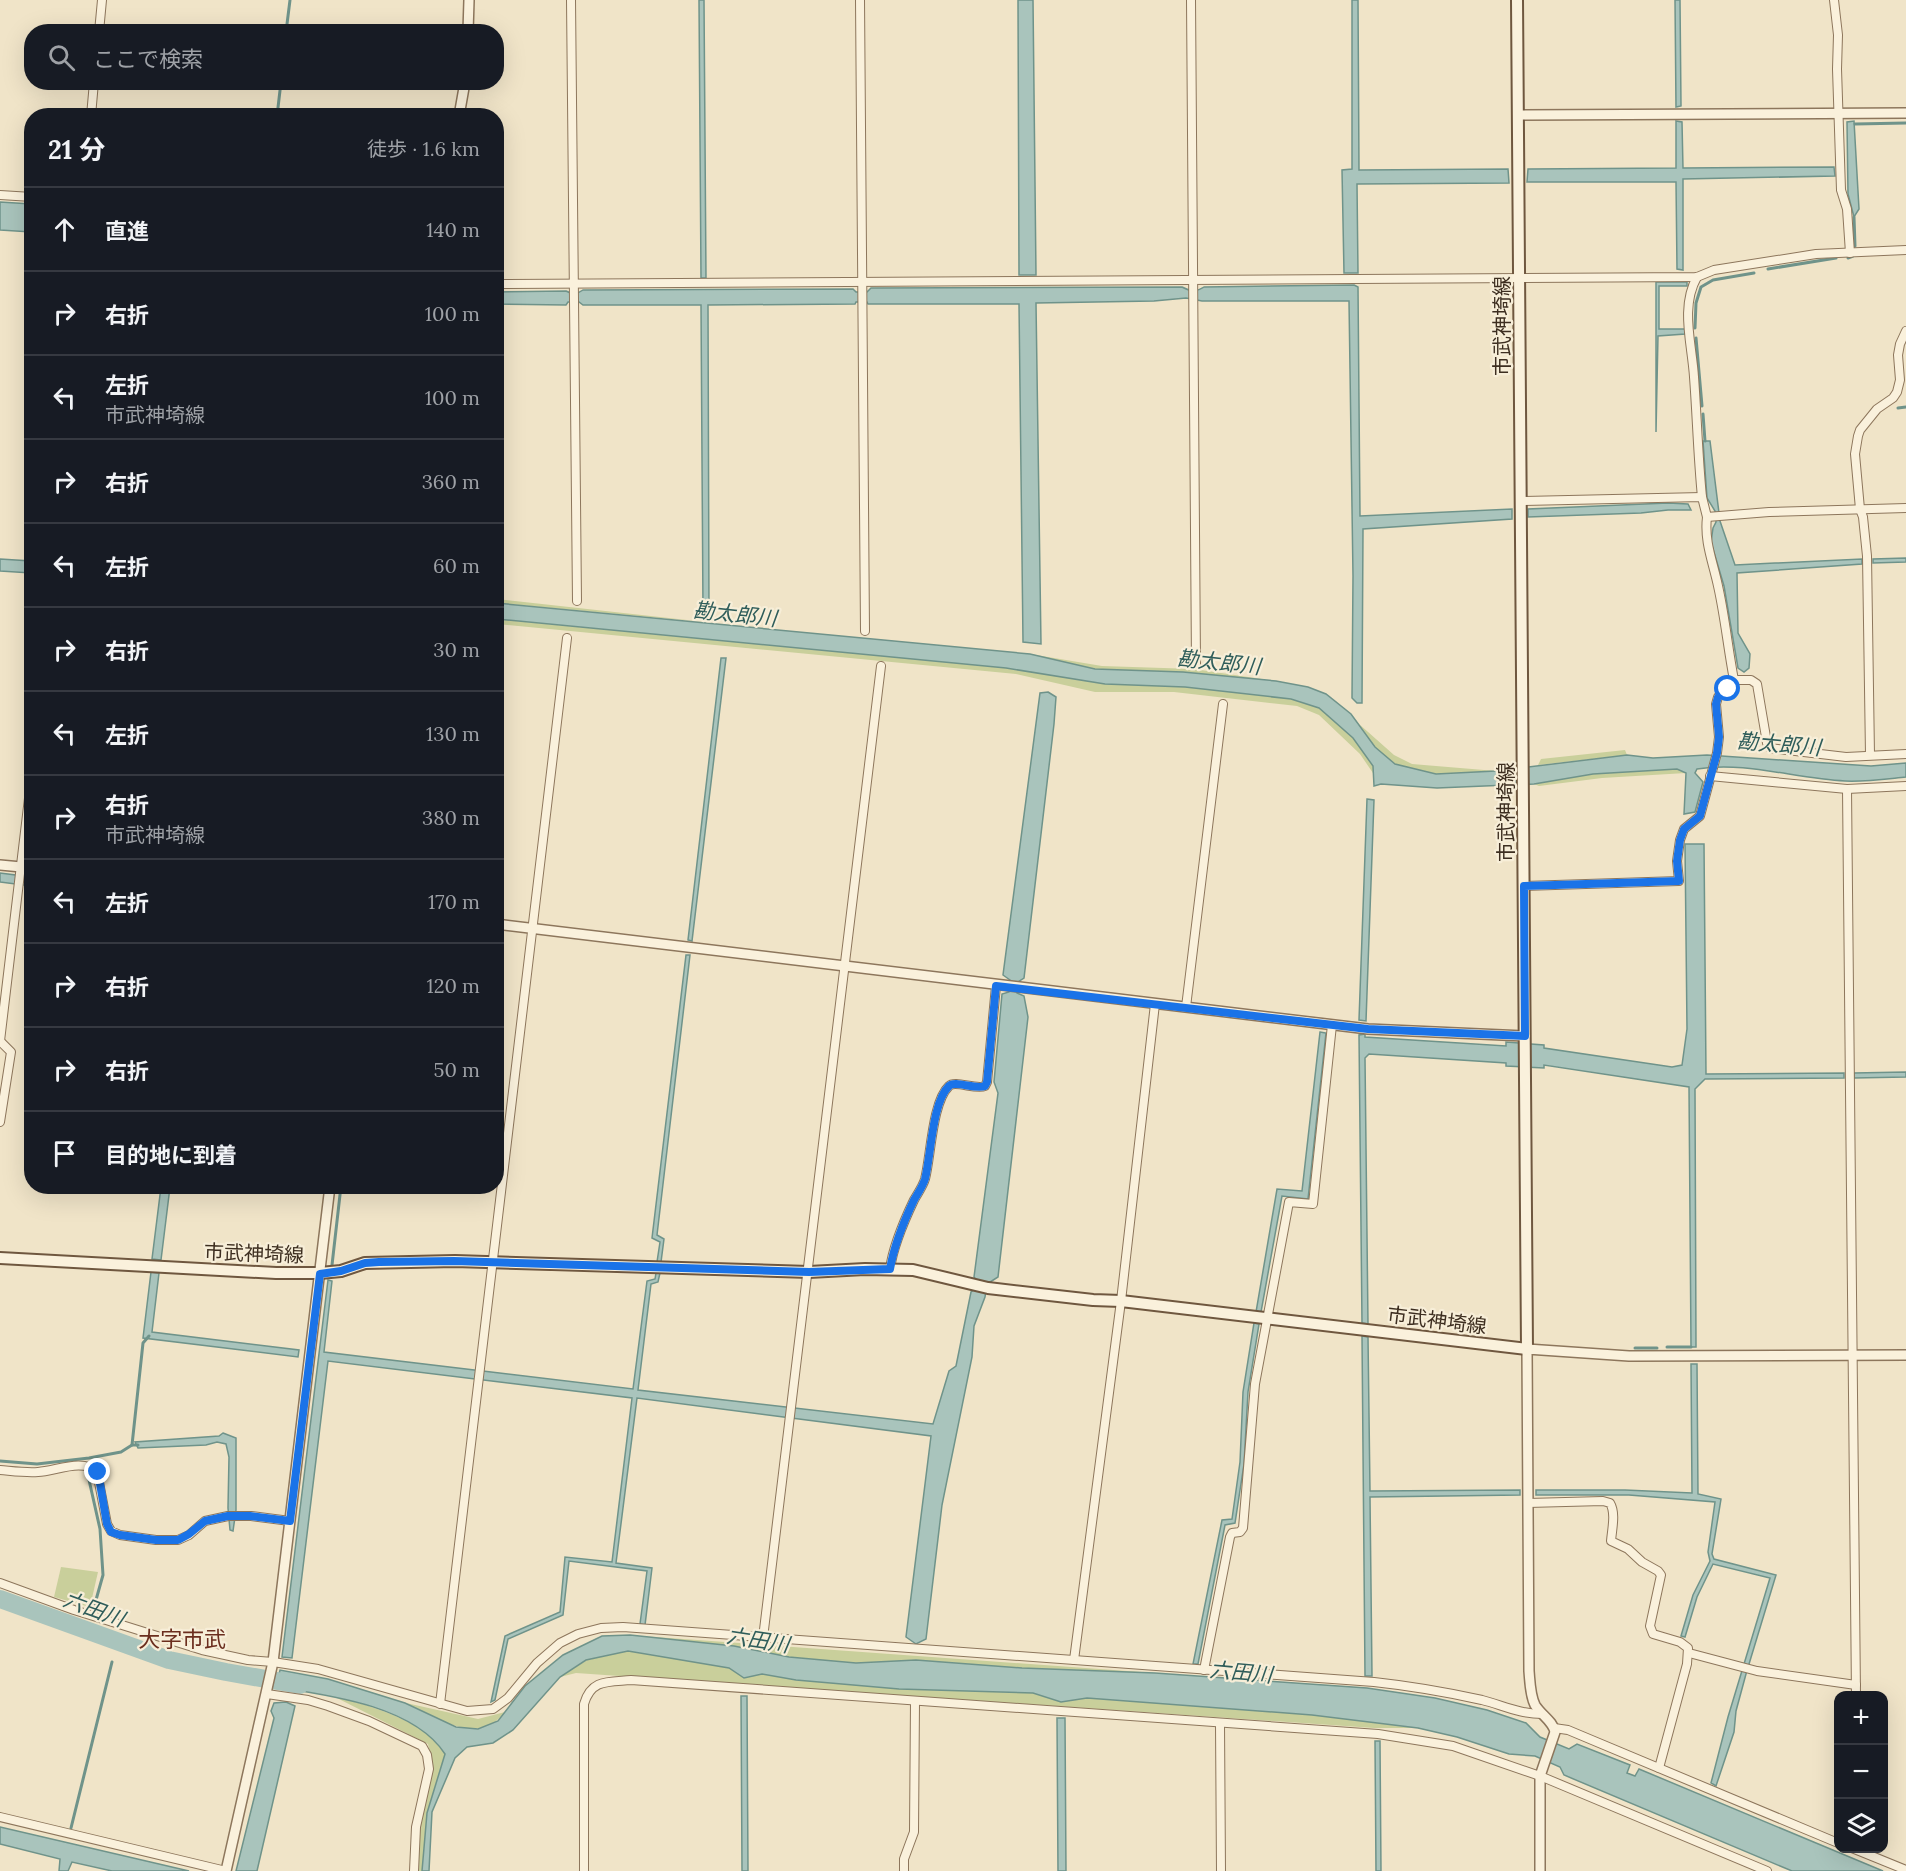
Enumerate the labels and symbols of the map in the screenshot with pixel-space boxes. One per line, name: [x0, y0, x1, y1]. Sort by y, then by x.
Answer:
street label: 市武神埼線: [1489, 276, 1514, 376]
water label: 勘太郎川: [692, 596, 780, 632]
water label: 勘太郎川: [1176, 644, 1264, 680]
route start: [1714, 675, 1740, 701]
water label: 勘太郎川: [1736, 727, 1824, 761]
street label: 市武神埼線: [1493, 762, 1518, 862]
street label: 市武神埼線: [204, 1239, 304, 1267]
street label: 市武神埼線: [1386, 1301, 1488, 1339]
route end: [84, 1458, 110, 1484]
water label: 六田川: [60, 1586, 130, 1633]
water label: 六田川: [725, 1622, 793, 1659]
district label: 大字市武: [138, 1625, 226, 1653]
water label: 六田川: [1208, 1656, 1276, 1688]

